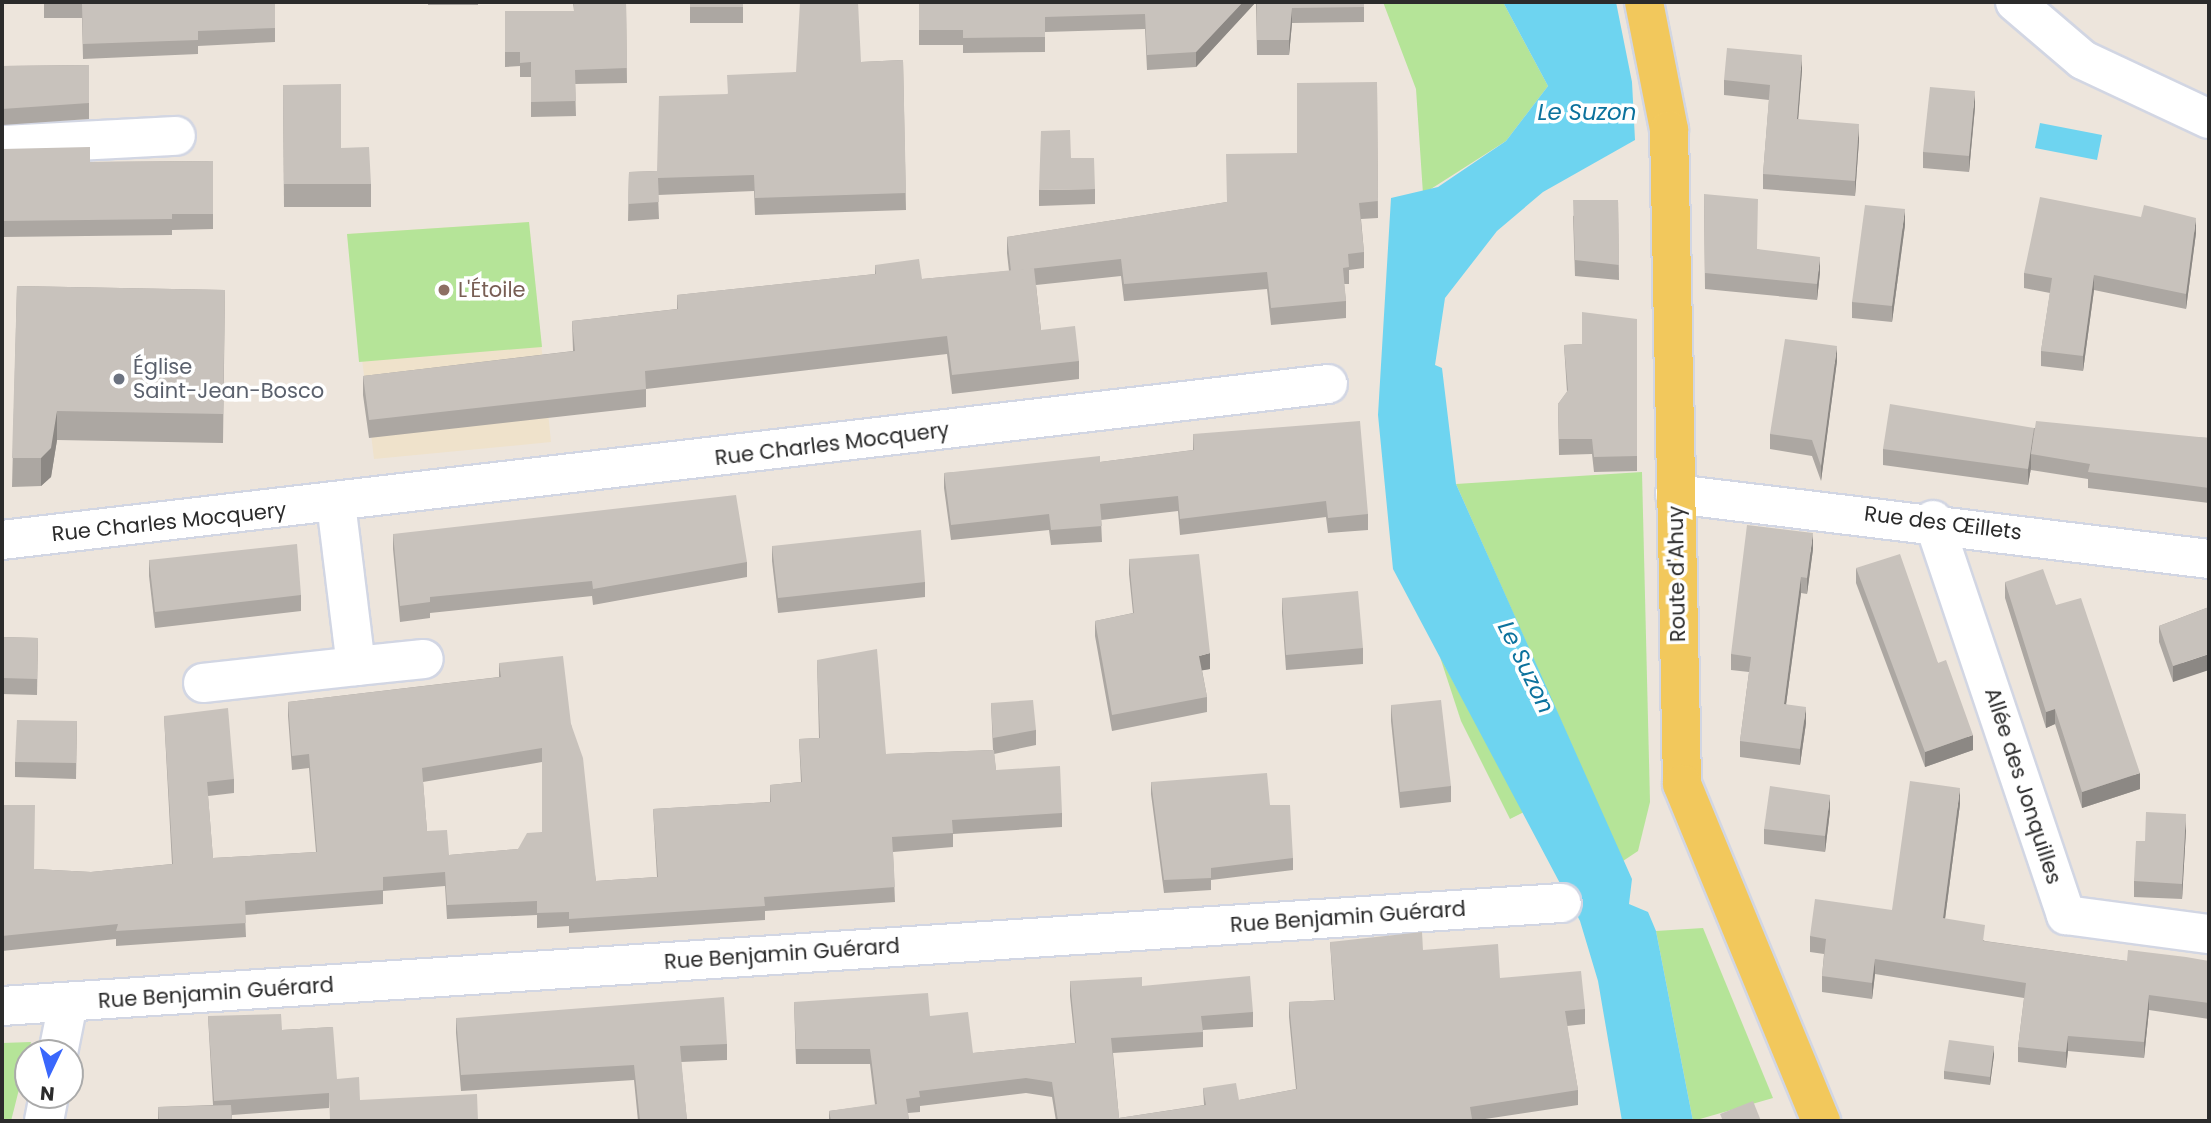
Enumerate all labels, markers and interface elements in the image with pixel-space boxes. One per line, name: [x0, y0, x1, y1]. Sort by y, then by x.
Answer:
water label: Le Suzon: [1537, 98, 1637, 126]
place label: L'Étoile: [458, 277, 526, 303]
marker: L'Étoile: [436, 282, 452, 298]
place label: Église Saint-Jean-Bosco: [133, 354, 324, 404]
marker: Église Saint-Jean-Bosco: [111, 371, 127, 387]
street label: Rue Charles Mocquery: [713, 417, 951, 471]
street label: Rue Charles Mocquery: [50, 497, 288, 547]
street label: Rue des Œillets: [1863, 501, 2023, 545]
street label: Route d'Ahuy: [1663, 506, 1691, 642]
water label: Le Suzon: [1492, 616, 1560, 718]
street label: Allée des Jonquilles: [1979, 685, 2067, 887]
street label: Rue Benjamin Guérard: [1229, 896, 1467, 938]
street label: Rue Benjamin Guérard: [663, 933, 901, 975]
street label: Rue Benjamin Guérard: [97, 972, 335, 1014]
north arrow: [14, 1039, 84, 1109]
text: N: [39, 1079, 56, 1107]

